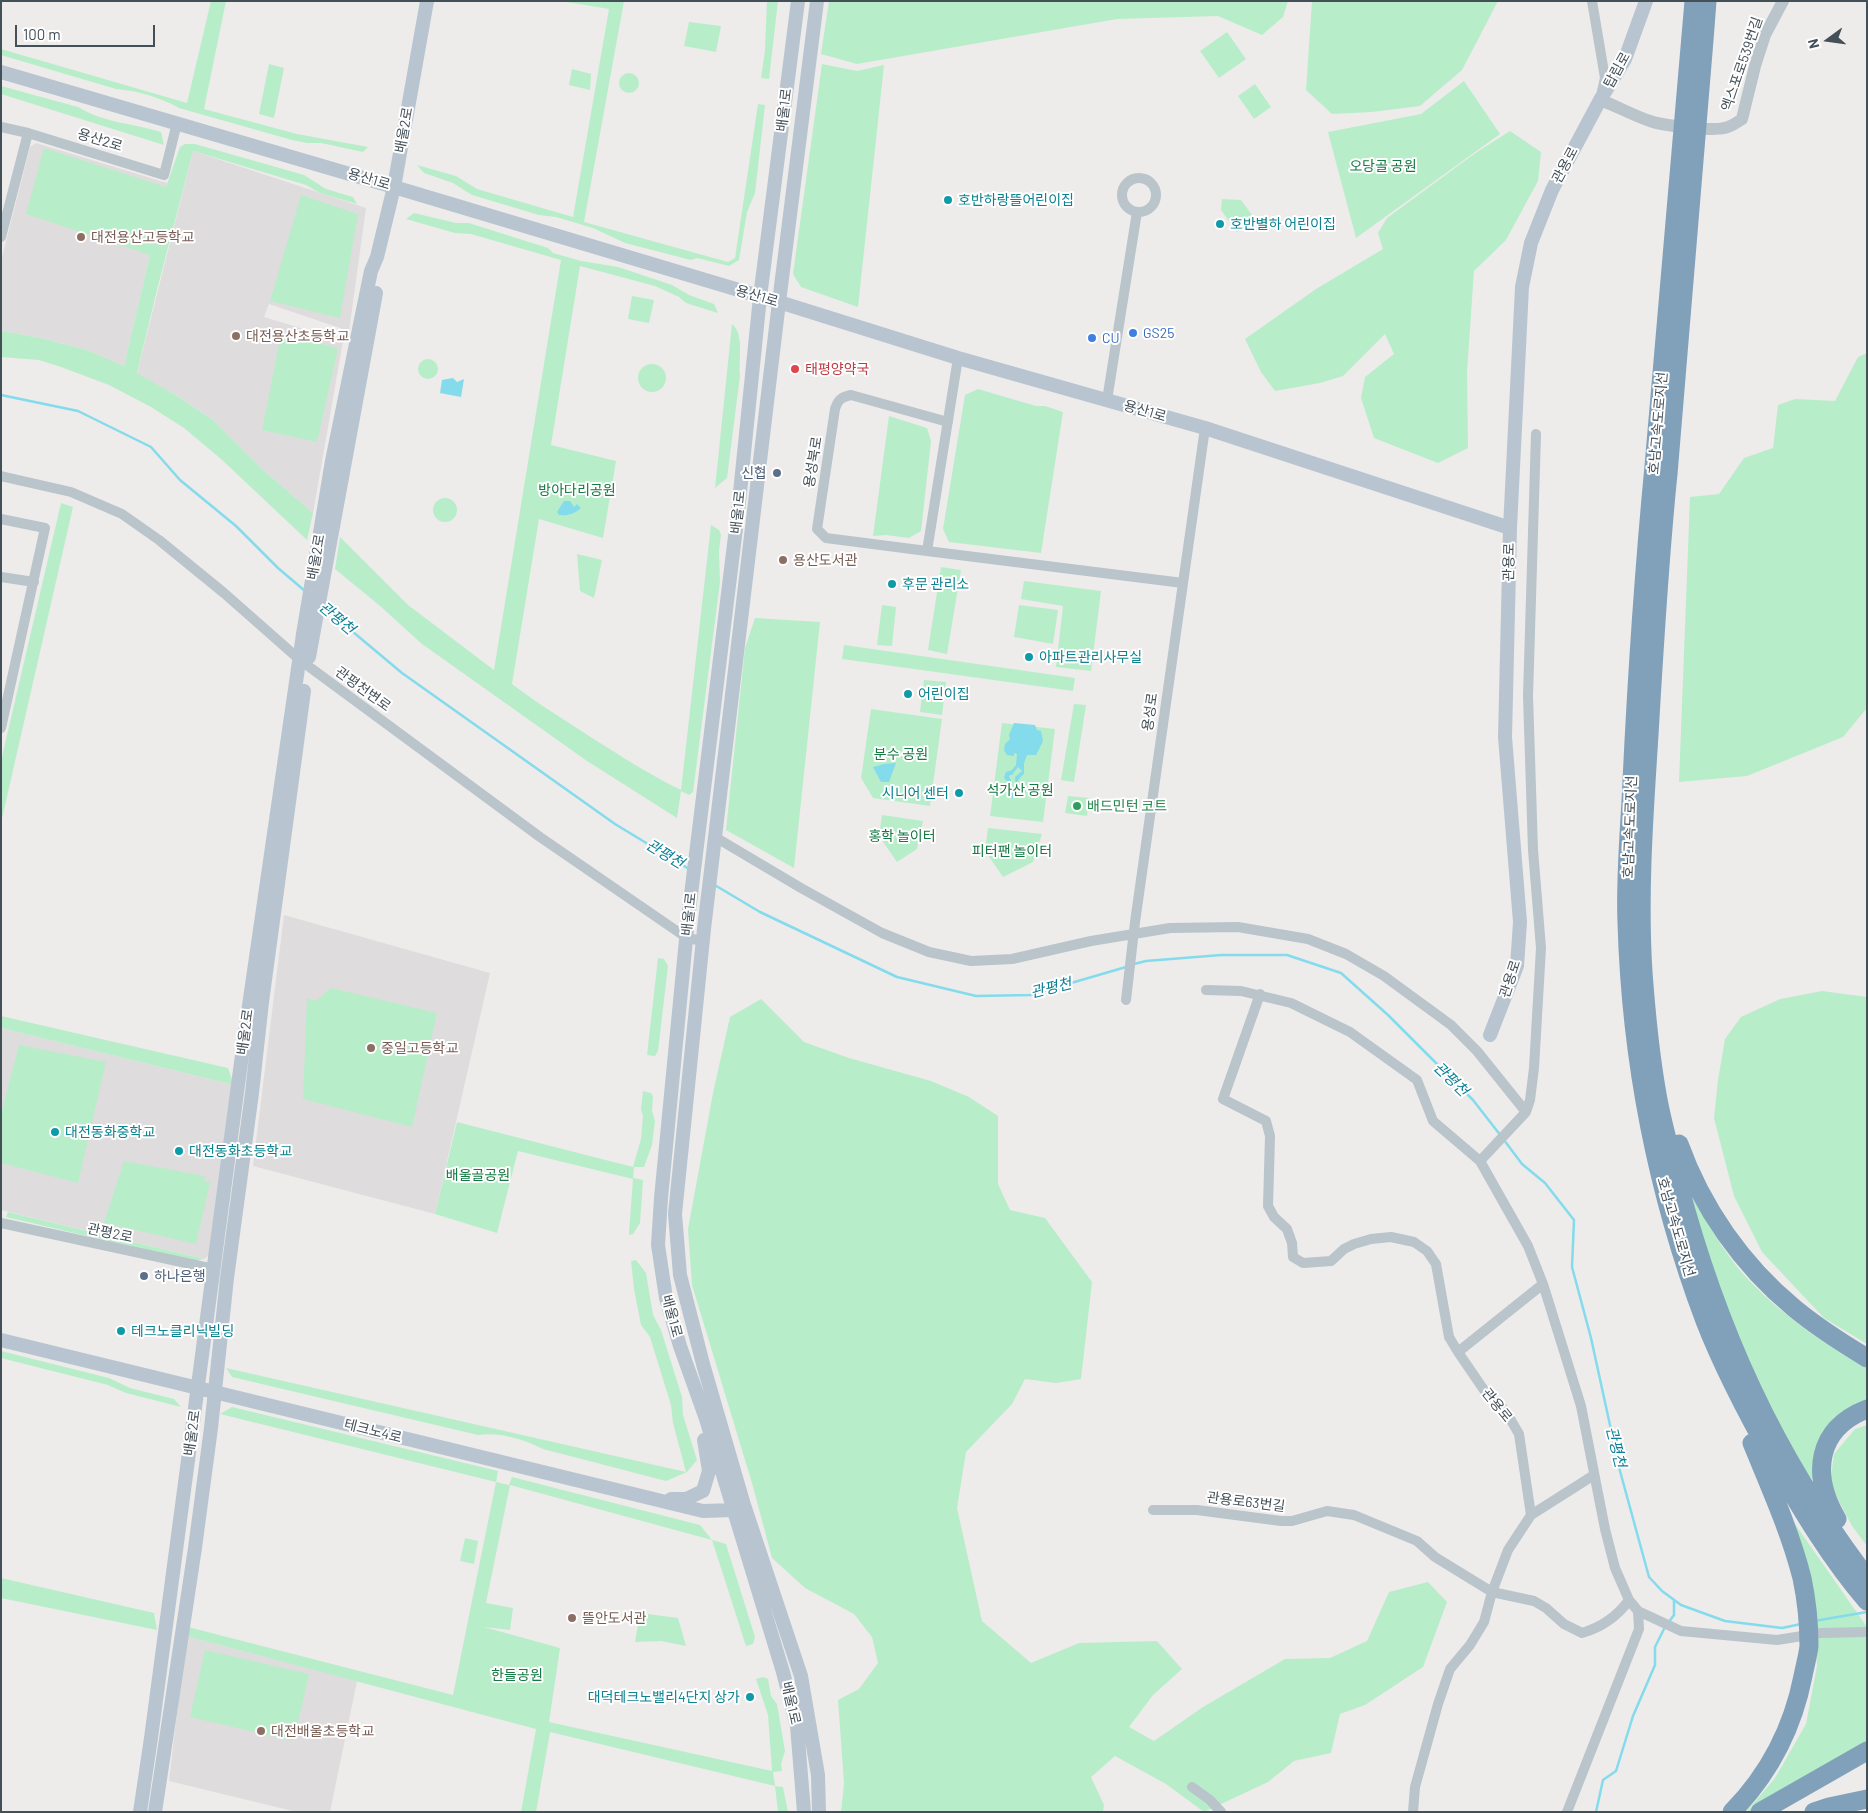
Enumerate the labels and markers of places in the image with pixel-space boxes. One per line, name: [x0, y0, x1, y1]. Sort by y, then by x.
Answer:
place label: 호반하랑뜰어린이집: [958, 192, 1074, 208]
marker: 호반하랑뜰어린이집: [942, 194, 954, 206]
place label: 호반별하 어린이집: [1230, 216, 1336, 232]
marker: 호반별하 어린이집: [1214, 218, 1226, 230]
place label: 대전용산고등학교: [91, 229, 194, 245]
marker: 대전용산고등학교: [75, 231, 87, 243]
place label: GS25: [1143, 325, 1174, 341]
marker: GS25: [1127, 327, 1139, 339]
place label: 대전용산초등학교: [246, 328, 349, 344]
marker: 대전용산초등학교: [230, 330, 242, 342]
place label: CU: [1102, 330, 1120, 346]
marker: CU: [1086, 332, 1098, 344]
place label: 태평양약국: [805, 361, 869, 377]
marker: 태평양약국: [789, 363, 801, 375]
place label: 신협: [741, 465, 767, 481]
marker: 신협: [771, 467, 783, 479]
place label: 용산도서관: [793, 552, 857, 568]
marker: 용산도서관: [777, 554, 789, 566]
place label: 후문 관리소: [902, 576, 969, 592]
marker: 후문 관리소: [886, 578, 898, 590]
place label: 아파트관리사무실: [1039, 649, 1142, 665]
marker: 아파트관리사무실: [1023, 651, 1035, 663]
place label: 어린이집: [918, 686, 970, 702]
marker: 어린이집: [902, 688, 914, 700]
place label: 시니어 센터: [882, 785, 949, 801]
marker: 시니어 센터: [953, 787, 965, 799]
place label: 배드민턴 코트: [1087, 798, 1167, 814]
marker: 배드민턴 코트: [1071, 800, 1083, 812]
place label: 중일고등학교: [381, 1040, 458, 1056]
marker: 중일고등학교: [365, 1042, 377, 1054]
place label: 대전동화중학교: [65, 1124, 155, 1140]
marker: 대전동화중학교: [49, 1126, 61, 1138]
place label: 대전동화초등학교: [189, 1143, 292, 1159]
marker: 대전동화초등학교: [173, 1145, 185, 1157]
place label: 하나은행: [154, 1268, 206, 1284]
marker: 하나은행: [138, 1270, 150, 1282]
place label: 테크노클리닉빌딩: [131, 1323, 234, 1339]
marker: 테크노클리닉빌딩: [115, 1325, 127, 1337]
place label: 뜰안도서관: [582, 1610, 646, 1626]
marker: 뜰안도서관: [566, 1612, 578, 1624]
place label: 대덕테크노밸리4단지 상가: [588, 1689, 740, 1705]
marker: 대덕테크노밸리4단지 상가: [744, 1691, 756, 1703]
place label: 대전배울초등학교: [271, 1723, 374, 1739]
marker: 대전배울초등학교: [255, 1725, 267, 1737]

